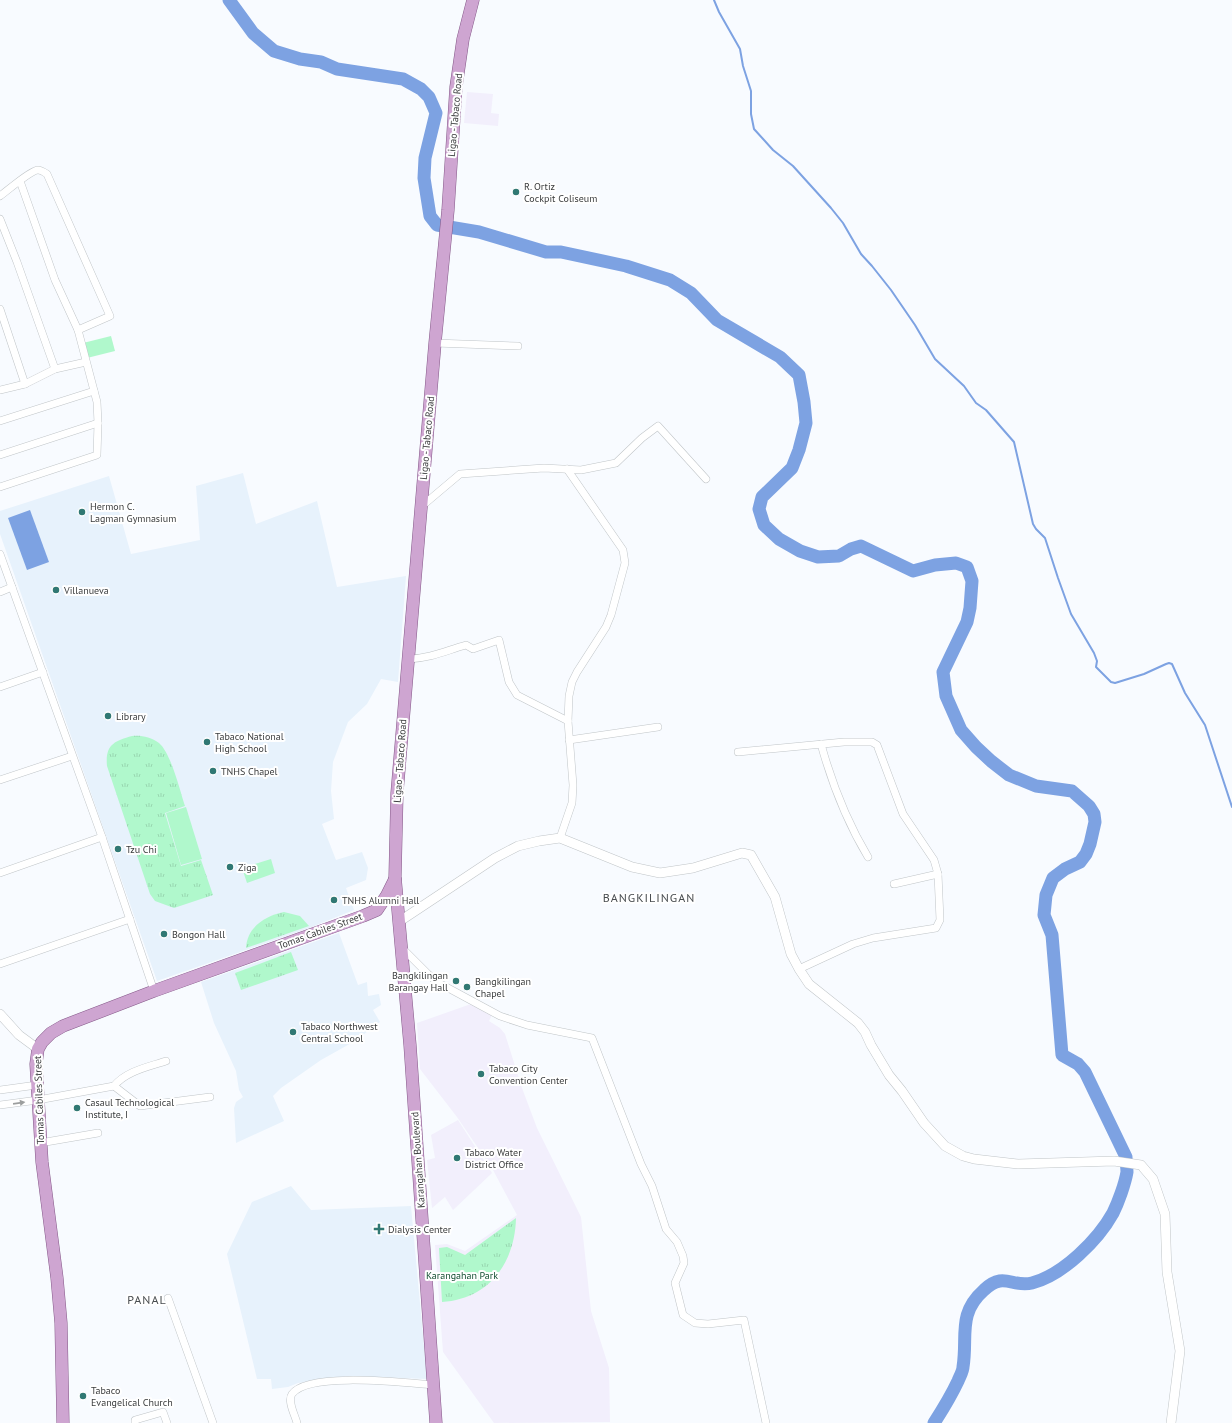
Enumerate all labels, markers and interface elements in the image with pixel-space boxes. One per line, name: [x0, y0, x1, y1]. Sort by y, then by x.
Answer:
street label: Ligao - Tabaco Road: [445, 73, 465, 157]
place label: R. Ortiz Cockpit Coliseum: [524, 180, 597, 205]
marker: R. Ortiz Cockpit Coliseum: [511, 187, 521, 197]
street label: Ligao - Tabaco Road: [417, 396, 437, 480]
place label: Hermon C. Lagman Gymnasium: [90, 500, 176, 525]
marker: Hermon C. Lagman Gymnasium: [77, 507, 87, 517]
place label: Villanueva: [63, 584, 109, 597]
marker: Villanueva: [51, 585, 61, 595]
place label: Library: [116, 710, 146, 723]
marker: Library: [103, 711, 113, 721]
street label: Ligao - Tabaco Road: [391, 719, 409, 803]
place label: Tabaco National High School: [215, 730, 284, 755]
marker: Tabaco National High School: [202, 737, 212, 747]
place label: TNHS Chapel: [221, 765, 278, 778]
marker: TNHS Chapel: [208, 766, 218, 776]
place label: Tzu Chi: [126, 843, 157, 856]
marker: Tzu Chi: [113, 844, 123, 854]
place label: Ziga: [238, 861, 257, 874]
marker: Ziga: [225, 862, 235, 872]
district label: BANGKILINGAN: [603, 890, 695, 905]
place label: TNHS Alumni Hall: [342, 894, 419, 907]
marker: TNHS Alumni Hall: [329, 895, 339, 905]
street label: Tomas Cabiles Street: [276, 910, 364, 952]
place label: Bongon Hall: [172, 928, 225, 941]
marker: Bongon Hall: [159, 929, 169, 939]
place label: Bangkilingan Barangay Hall: [389, 969, 448, 994]
place label: Bangkilingan Chapel: [475, 975, 531, 1000]
marker: Bangkilingan Barangay Hall: [451, 976, 461, 986]
marker: Bangkilingan Chapel: [462, 982, 472, 992]
place label: Tabaco Northwest Central School: [301, 1020, 378, 1045]
marker: Tabaco Northwest Central School: [288, 1027, 298, 1037]
street label: Tomas Cabiles Street: [31, 1055, 47, 1144]
place label: Tabaco City Convention Center: [489, 1062, 568, 1087]
marker: Tabaco City Convention Center: [476, 1069, 486, 1079]
place label: Casaul Technological Institute, I: [85, 1096, 174, 1121]
one-way arrow: [13, 1100, 25, 1106]
marker: Casaul Technological Institute, I: [72, 1103, 82, 1113]
street label: Karangahan Boulevard: [408, 1111, 428, 1209]
place label: Tabaco Water District Office: [465, 1146, 523, 1171]
marker: Tabaco Water District Office: [452, 1153, 462, 1163]
marker: Dialysis Center: [373, 1223, 385, 1235]
place label: Dialysis Center: [388, 1223, 452, 1236]
park label: Karangahan Park: [426, 1269, 498, 1282]
district label: PANAL: [127, 1292, 167, 1307]
place label: Tabaco Evangelical Church: [91, 1384, 173, 1409]
marker: Tabaco Evangelical Church: [78, 1391, 88, 1401]

